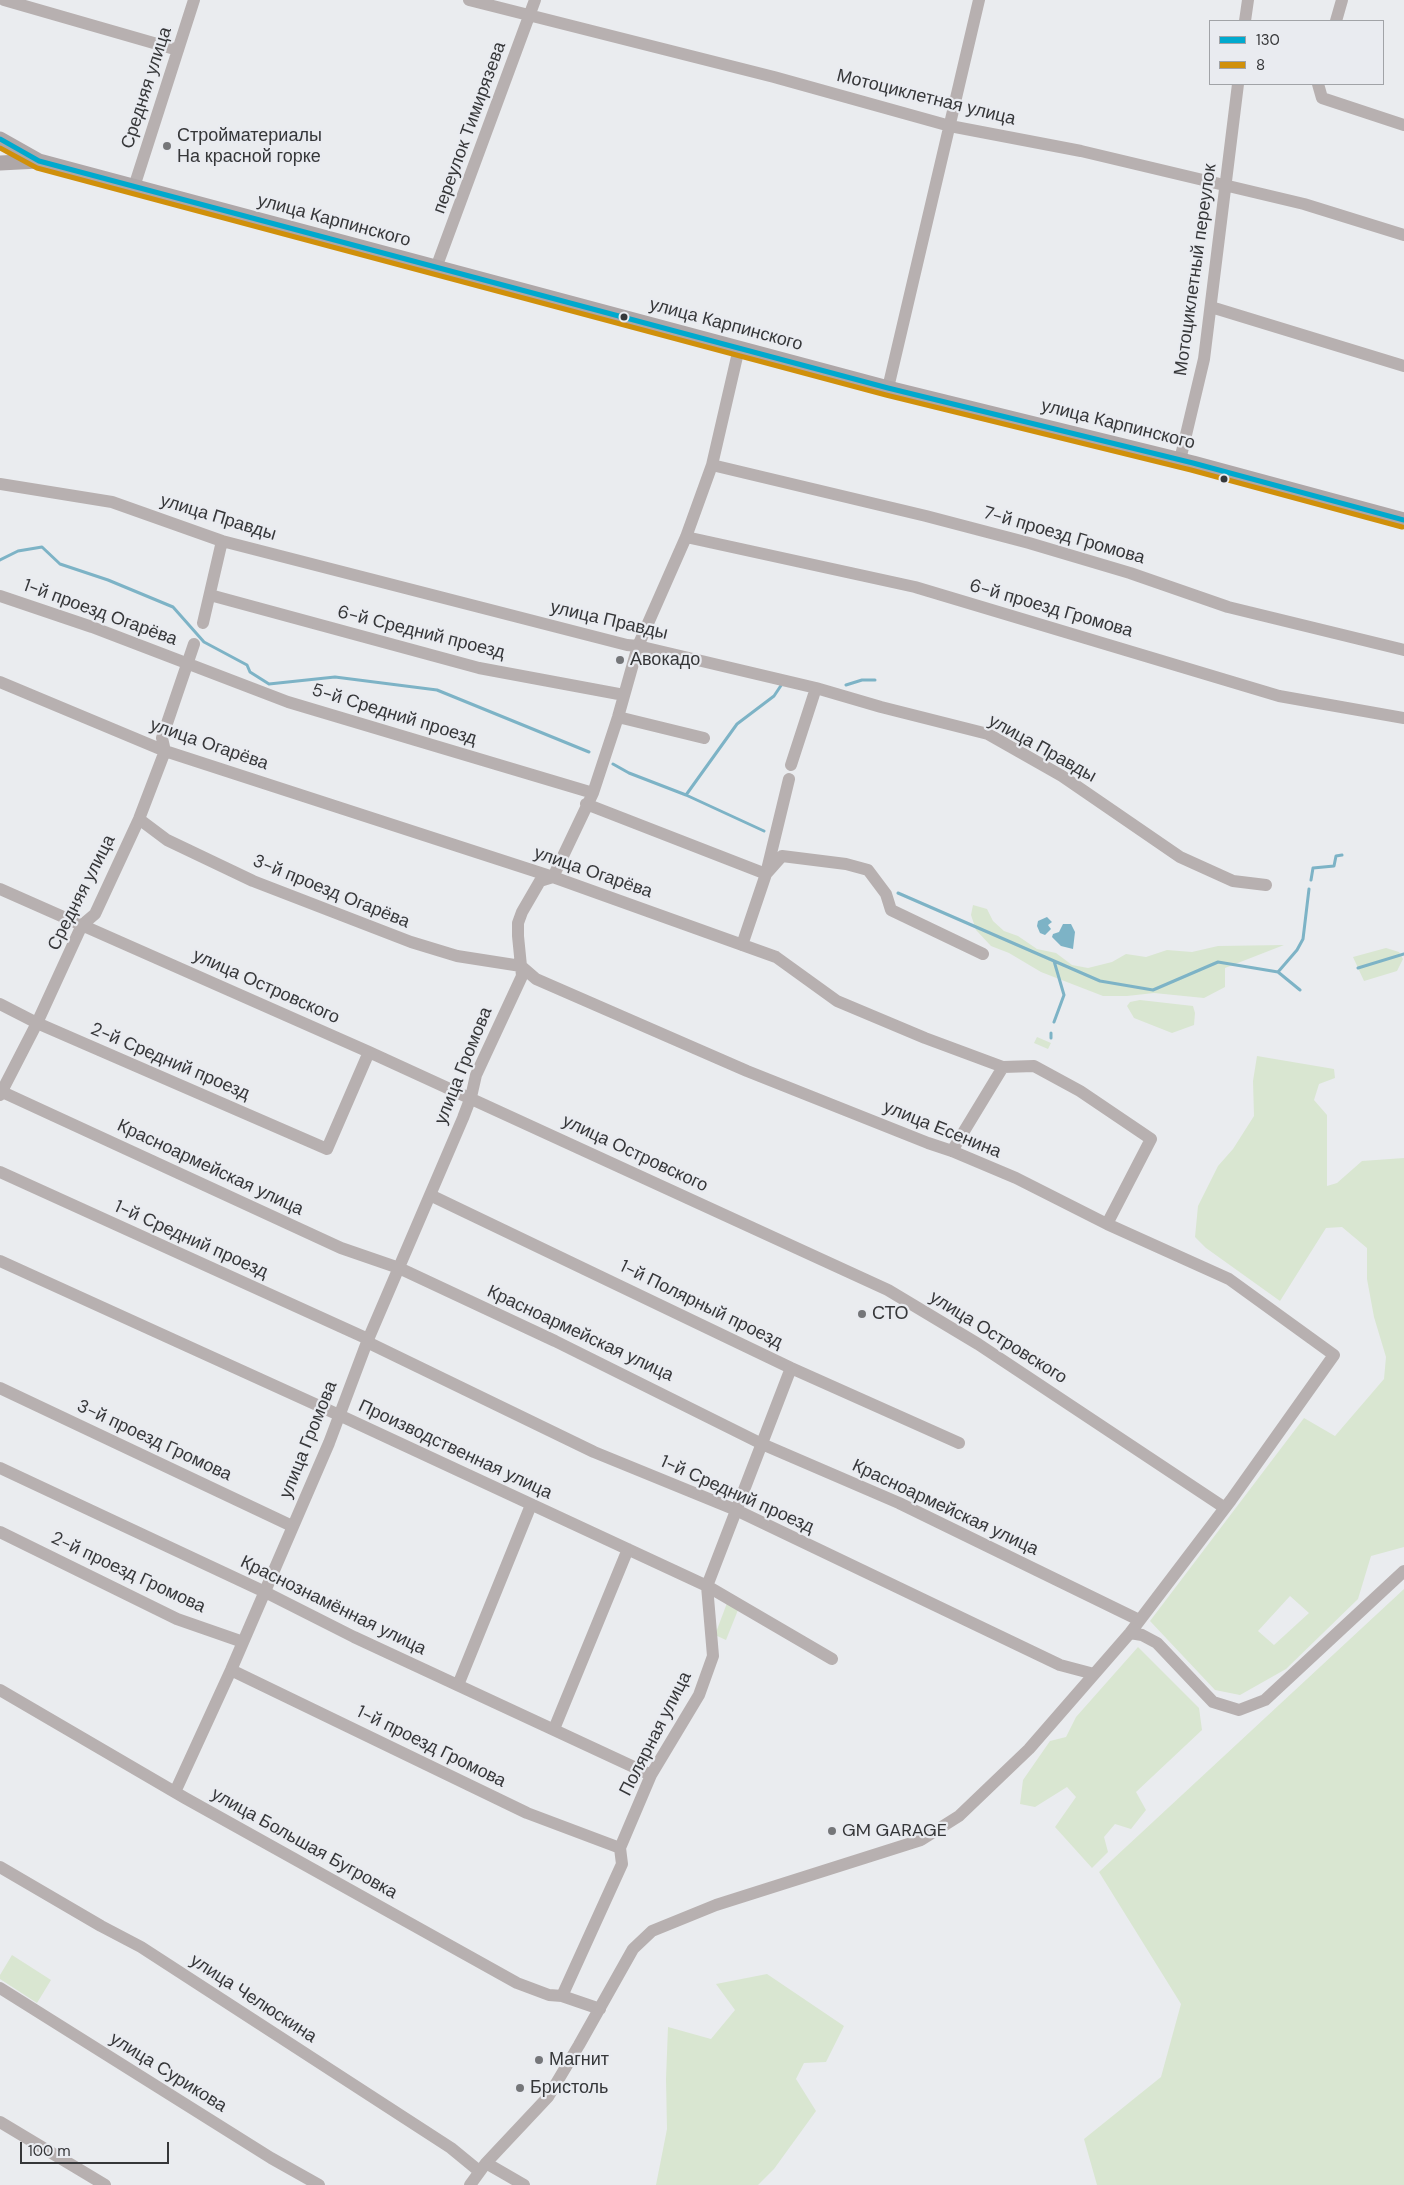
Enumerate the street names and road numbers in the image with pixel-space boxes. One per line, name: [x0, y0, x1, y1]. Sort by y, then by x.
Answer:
street label: Средняя улица: [117, 24, 177, 152]
street label: переулок Тимирязева: [429, 39, 511, 217]
street label: Мотоциклетная улица: [834, 65, 1018, 131]
street label: Мотоциклетный переулок: [1170, 163, 1222, 377]
street label: улица Карпинского: [255, 190, 413, 252]
street label: улица Карпинского: [647, 294, 805, 356]
street label: улица Карпинского: [1039, 395, 1197, 455]
street label: улица Правды: [157, 490, 279, 546]
street label: 7-й проезд Громова: [981, 503, 1147, 569]
street label: 1-й проезд Огарёва: [20, 575, 180, 651]
street label: 6-й проезд Громова: [967, 575, 1135, 643]
street label: улица Правды: [548, 597, 670, 645]
street label: 6-й Средний проезд: [335, 602, 507, 664]
street label: 5-й Средний проезд: [309, 680, 479, 750]
street label: улица Правды: [984, 710, 1100, 788]
street label: улица Огарёва: [147, 715, 271, 775]
street label: Средняя улица: [44, 832, 120, 954]
street label: улица Огарёва: [531, 843, 655, 903]
street label: 3-й проезд Огарёва: [249, 851, 413, 933]
street label: улица Островского: [189, 945, 343, 1029]
street label: улица Громова: [431, 1004, 497, 1128]
street label: 2-й Средний проезд: [87, 1019, 253, 1105]
street label: улица Есенина: [880, 1097, 1004, 1163]
street label: улица Островского: [559, 1111, 711, 1197]
street label: Красноармейская улица: [113, 1115, 307, 1221]
street label: 1-й Средний проезд: [111, 1196, 271, 1284]
street label: 1-й Полярный проезд: [616, 1256, 786, 1354]
street label: Красноармейская улица: [483, 1281, 677, 1387]
street label: улица Островского: [925, 1287, 1071, 1389]
street label: улица Громова: [276, 1378, 342, 1502]
street label: 3-й проезд Громова: [73, 1396, 235, 1486]
street label: Производственная улица: [355, 1396, 555, 1504]
street label: 1-й Средний проезд: [657, 1451, 817, 1539]
street label: Красноармейская улица: [848, 1455, 1042, 1561]
street label: 2-й проезд Громова: [47, 1528, 209, 1618]
street label: Краснознамённая улица: [237, 1552, 429, 1660]
street label: Полярная улица: [615, 1668, 697, 1800]
street label: 1-й проезд Громова: [353, 1702, 509, 1792]
street label: улица Большая Бугровка: [207, 1784, 401, 1904]
street label: улица Челюскина: [186, 1950, 320, 2048]
street label: улица Сурикова: [106, 2028, 230, 2118]

